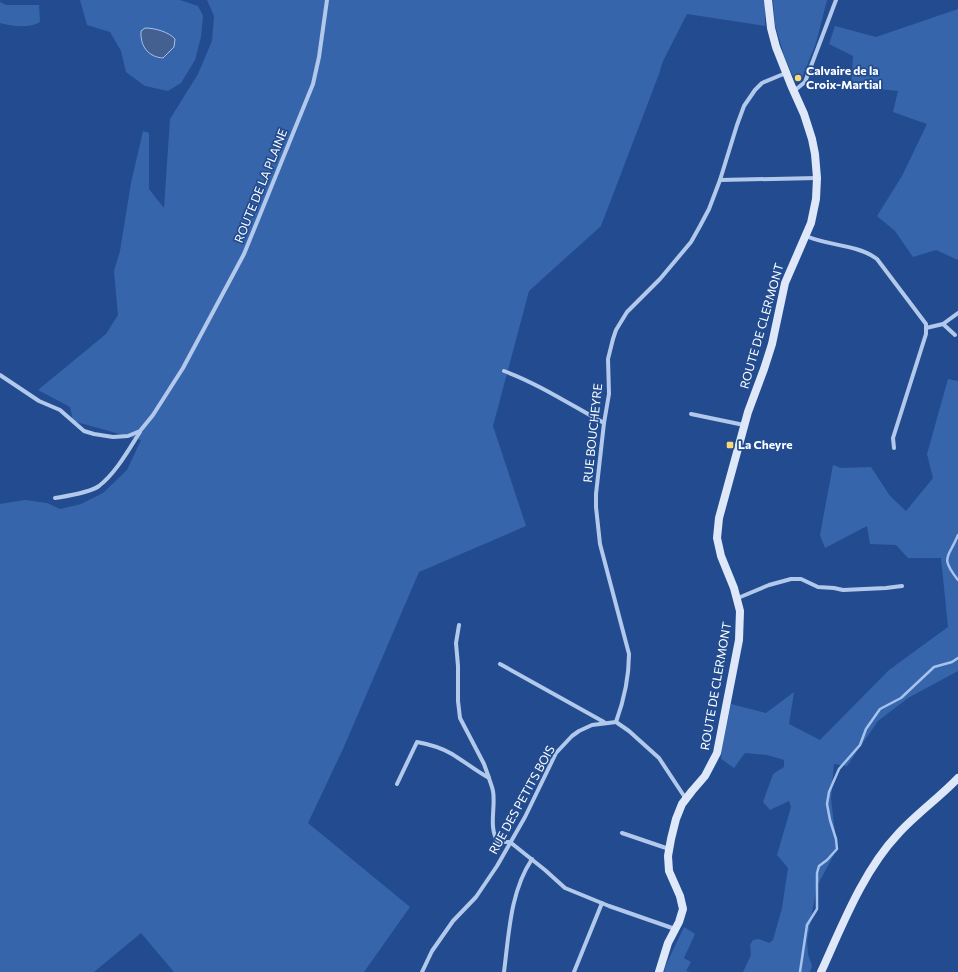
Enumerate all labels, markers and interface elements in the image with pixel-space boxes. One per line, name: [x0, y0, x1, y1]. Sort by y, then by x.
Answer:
place label: Calvaire de la Croix-Martial: [806, 63, 882, 91]
marker: Calvaire de la Croix-Martial: [793, 73, 803, 83]
street label: ROUTE DE LA PLAINE: [231, 127, 289, 245]
street label: ROUTE DE CLERMONT: [736, 261, 786, 390]
street label: RUE BOUCHEYRE: [580, 383, 604, 483]
place label: La Cheyre: [738, 437, 793, 451]
marker: La Cheyre: [725, 440, 735, 450]
street label: ROUTE DE CLERMONT: [697, 620, 733, 751]
street label: RUE DES PETITS BOIS: [485, 743, 557, 856]

